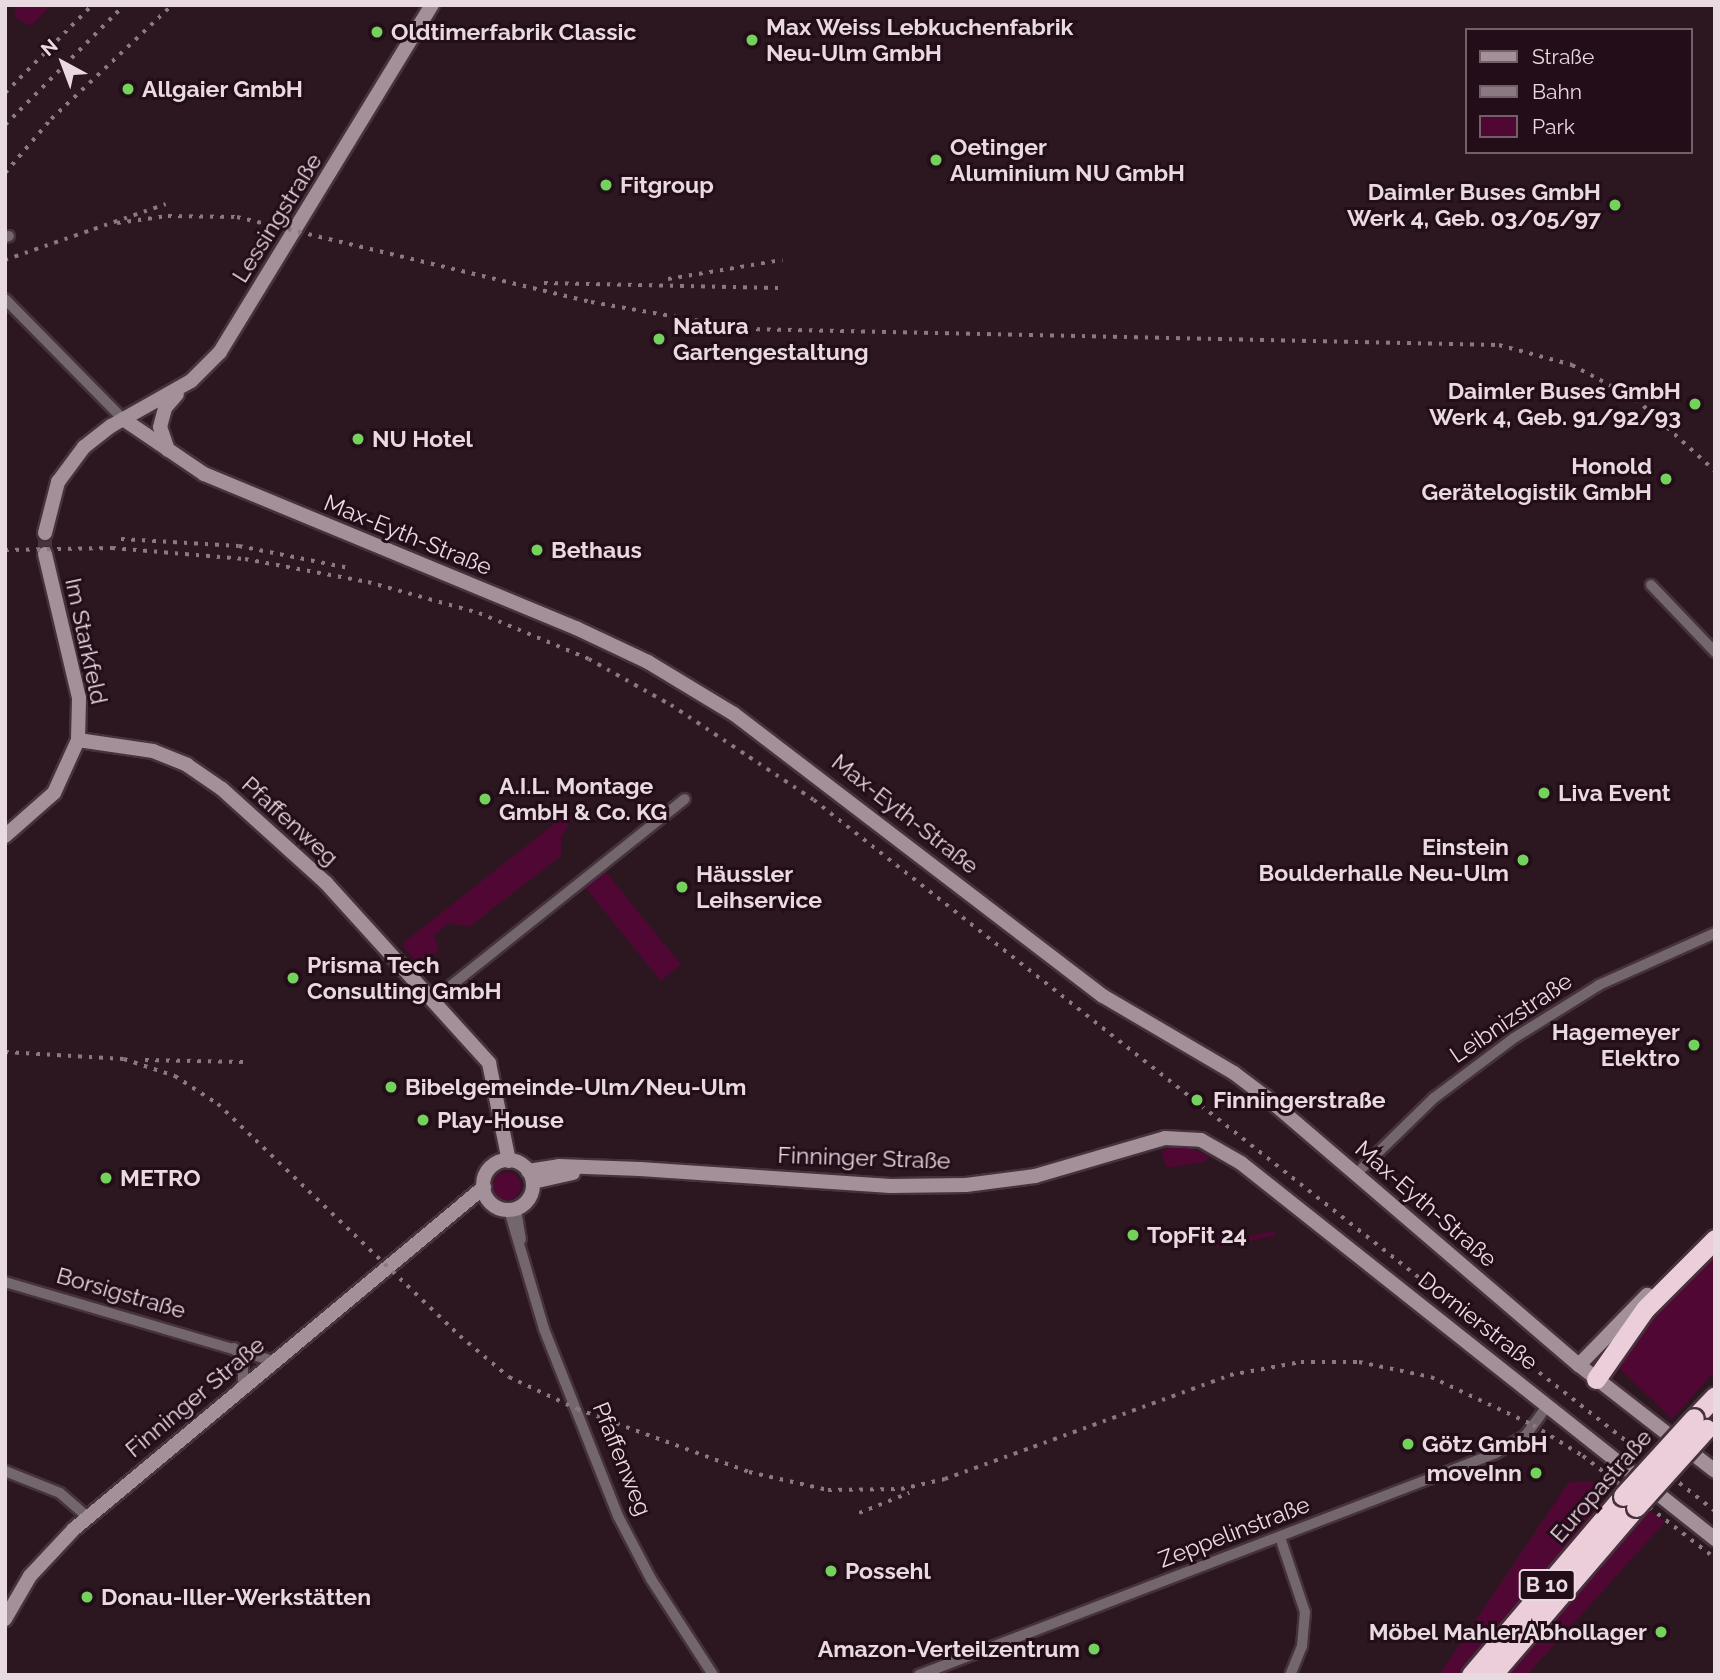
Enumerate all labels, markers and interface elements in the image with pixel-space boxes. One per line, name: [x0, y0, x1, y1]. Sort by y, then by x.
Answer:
place label: Max Weiss Lebkuchenfabrik Neu-Ulm GmbH: [766, 13, 1074, 67]
place label: Oldtimerfabrik Classic: [391, 18, 636, 46]
marker: Oldtimerfabrik Classic: [369, 24, 385, 40]
north arrow: [28, 28, 98, 98]
legend: [1464, 28, 1692, 154]
marker: Max Weiss Lebkuchenfabrik Neu-Ulm GmbH: [744, 32, 760, 48]
text: N: [37, 34, 62, 60]
text: Straße: [1532, 44, 1594, 69]
place label: Allgaier GmbH: [142, 75, 303, 103]
text: Bahn: [1532, 79, 1582, 104]
marker: Allgaier GmbH: [120, 81, 136, 97]
text: Park: [1532, 114, 1575, 139]
place label: Oetinger Aluminium NU GmbH: [950, 133, 1185, 187]
street label: Lessingstraße: [226, 148, 328, 288]
marker: Oetinger Aluminium NU GmbH: [928, 152, 944, 168]
place label: Fitgroup: [620, 171, 714, 199]
marker: Fitgroup: [598, 177, 614, 193]
place label: Daimler Buses GmbH Werk 4, Geb. 03/05/97: [1347, 178, 1601, 232]
marker: Daimler Buses GmbH Werk 4, Geb. 03/05/97: [1607, 197, 1623, 213]
place label: Natura Gartengestaltung: [673, 312, 868, 366]
marker: Natura Gartengestaltung: [651, 331, 667, 347]
place label: Daimler Buses GmbH Werk 4, Geb. 91/92/93: [1429, 377, 1681, 431]
marker: Daimler Buses GmbH Werk 4, Geb. 91/92/93: [1687, 396, 1703, 412]
place label: NU Hotel: [372, 425, 473, 453]
marker: NU Hotel: [350, 431, 366, 447]
place label: Honold Gerätelogistik GmbH: [1422, 452, 1652, 506]
marker: Honold Gerätelogistik GmbH: [1658, 471, 1674, 487]
street label: Max-Eyth-Straße: [320, 489, 496, 581]
place label: Bethaus: [551, 536, 642, 564]
marker: Bethaus: [529, 542, 545, 558]
street label: Im Starkfeld: [59, 575, 113, 707]
street label: Max-Eyth-Straße: [826, 748, 984, 880]
street label: Pfaffenweg: [236, 771, 344, 871]
place label: A.I.L. Montage GmbH & Co. KG: [499, 772, 667, 826]
place label: Liva Event: [1558, 779, 1671, 807]
marker: Liva Event: [1536, 785, 1552, 801]
marker: A.I.L. Montage GmbH & Co. KG: [477, 791, 493, 807]
place label: Einstein Boulderhalle Neu-Ulm: [1259, 833, 1509, 887]
marker: Einstein Boulderhalle Neu-Ulm: [1515, 852, 1531, 868]
place label: Häussler Leihservice: [696, 860, 822, 914]
marker: Häussler Leihservice: [674, 879, 690, 895]
place label: Prisma Tech Consulting GmbH: [307, 951, 502, 1005]
street label: Leibnizstraße: [1445, 967, 1577, 1069]
marker: Prisma Tech Consulting GmbH: [285, 970, 301, 986]
place label: Hagemeyer Elektro: [1552, 1018, 1680, 1072]
marker: Hagemeyer Elektro: [1686, 1037, 1702, 1053]
place label: Bibelgemeinde-Ulm/Neu-Ulm: [405, 1073, 746, 1101]
marker: Bibelgemeinde-Ulm/Neu-Ulm: [383, 1079, 399, 1095]
place label: Finningerstraße: [1213, 1086, 1386, 1114]
marker: Finningerstraße: [1187, 1090, 1207, 1110]
place label: Play-House: [437, 1106, 564, 1134]
marker: Play-House: [415, 1112, 431, 1128]
street label: Max-Eyth-Straße: [1350, 1135, 1502, 1273]
street label: Finninger Straße: [777, 1141, 951, 1175]
place label: METRO: [120, 1164, 201, 1192]
marker: METRO: [98, 1170, 114, 1186]
place label: TopFit 24: [1147, 1221, 1247, 1249]
marker: TopFit 24: [1125, 1227, 1141, 1243]
street label: Borsigstraße: [53, 1261, 189, 1325]
street label: Dornierstraße: [1413, 1266, 1543, 1376]
street label: Finninger Straße: [120, 1331, 270, 1463]
street label: Pfaffenweg: [587, 1398, 657, 1520]
street label: Europastraße: [1544, 1424, 1658, 1548]
place label: Götz GmbH: [1422, 1430, 1548, 1458]
marker: Götz GmbH: [1400, 1436, 1416, 1452]
place label: moveInn: [1427, 1459, 1522, 1487]
marker: moveInn: [1528, 1465, 1544, 1481]
street label: Zeppelinstraße: [1155, 1490, 1313, 1574]
place label: Possehl: [845, 1557, 931, 1585]
marker: Possehl: [823, 1563, 839, 1579]
road number: B 10: [1517, 1568, 1577, 1602]
place label: Donau-Iller-Werkstätten: [101, 1583, 371, 1611]
marker: Donau-Iller-Werkstätten: [79, 1589, 95, 1605]
place label: Möbel Mahler Abhollager: [1367, 1618, 1647, 1646]
marker: Möbel Mahler Abhollager: [1653, 1624, 1669, 1640]
place label: Amazon-Verteilzentrum: [818, 1635, 1080, 1663]
marker: Amazon-Verteilzentrum: [1086, 1641, 1102, 1657]

